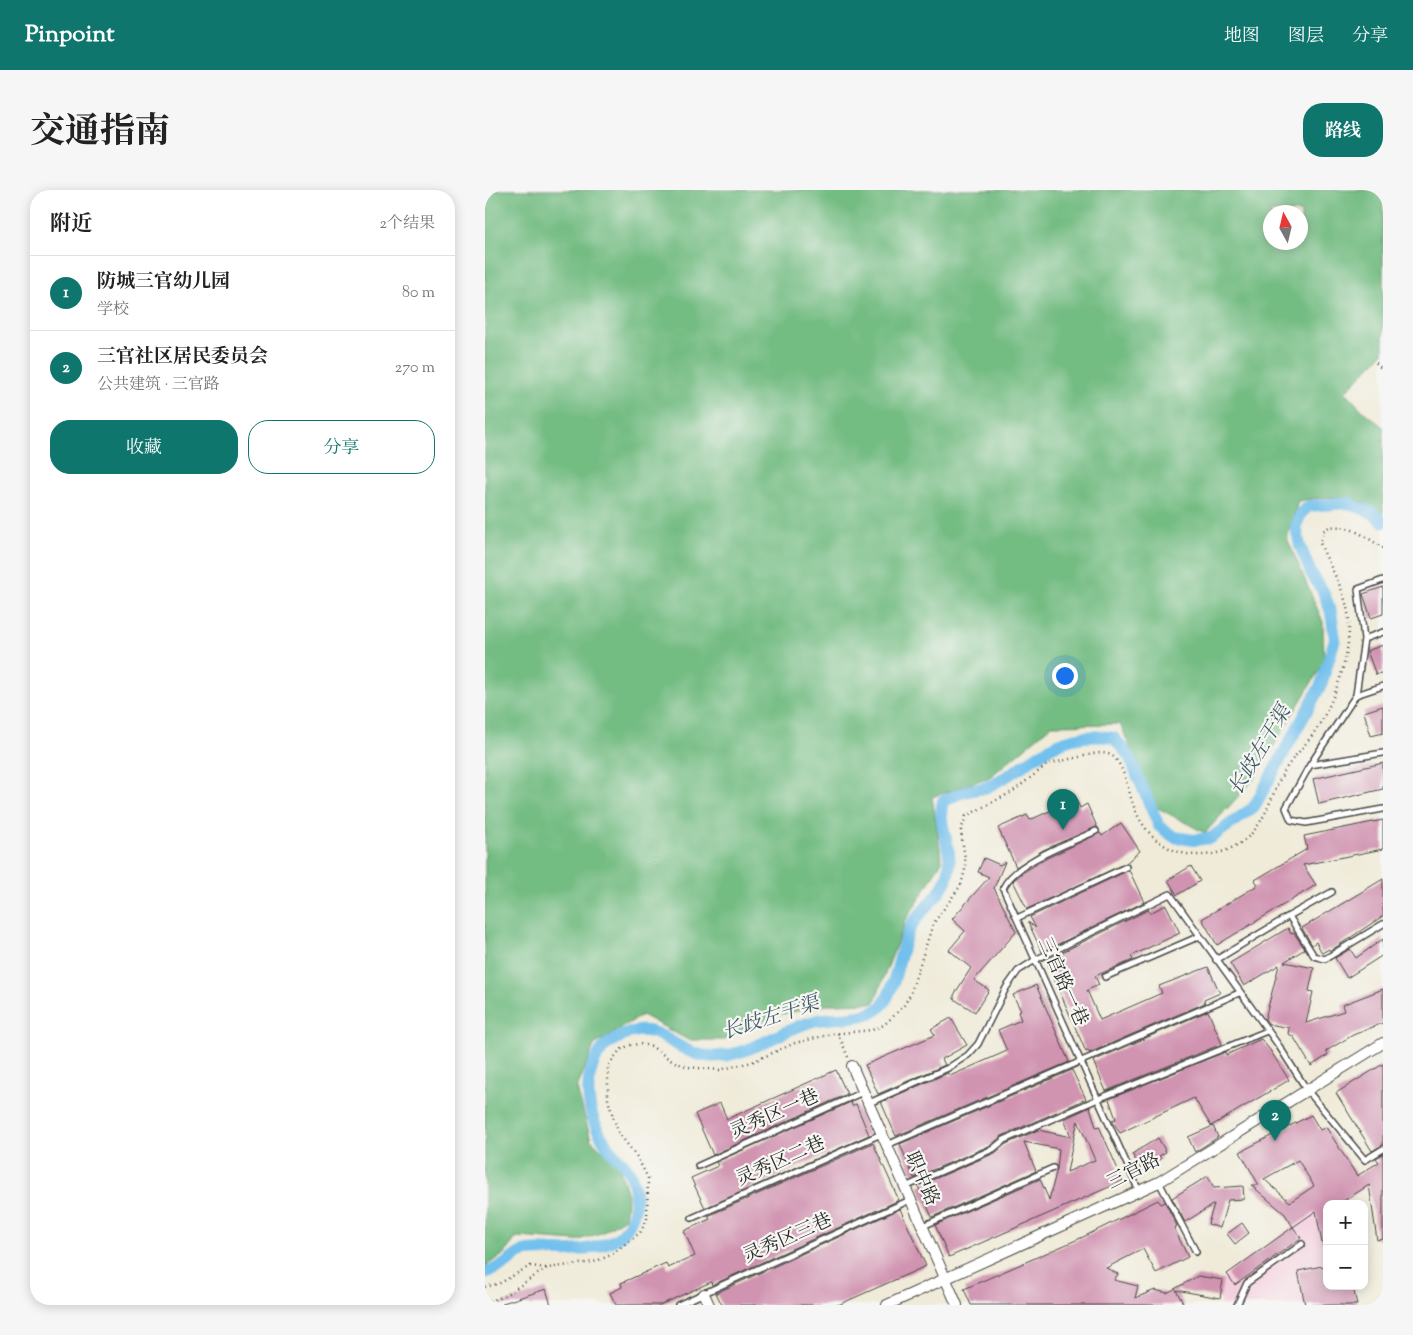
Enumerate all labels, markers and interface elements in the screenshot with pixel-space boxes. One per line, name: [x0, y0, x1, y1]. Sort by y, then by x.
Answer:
text: Pinpoint: [25, 18, 114, 52]
text: 地图: [1224, 24, 1260, 50]
text: 图层: [1288, 24, 1324, 50]
text: 分享: [1352, 24, 1388, 50]
button: 路线: [1303, 103, 1383, 157]
text: 交通指南: [30, 108, 170, 159]
north arrow: [1263, 205, 1308, 250]
text: 附近: [50, 210, 92, 240]
text: 2个结果: [380, 213, 435, 236]
text: 防城三官幼儿园: [97, 269, 230, 296]
text: 1: [63, 282, 69, 305]
text: 80 m: [402, 282, 435, 305]
text: 学校: [97, 299, 129, 322]
text: 三官社区居民委员会: [97, 344, 268, 371]
text: 2: [62, 357, 70, 380]
text: 270 m: [395, 357, 435, 380]
text: 公共建筑 · 三官路: [97, 374, 220, 397]
button: 收藏: [50, 420, 238, 474]
button: 分享: [248, 420, 435, 474]
your location: [1052, 663, 1078, 689]
water label: 长歧左干渠: [1223, 698, 1301, 801]
pin: 1: [1047, 789, 1079, 830]
street label: 三官路一巷: [1030, 933, 1094, 1031]
water label: 长歧左干渠: [719, 989, 826, 1048]
street label: 灵秀区一巷: [726, 1083, 824, 1147]
pin: 2: [1259, 1100, 1291, 1141]
street label: 灵秀区二巷: [732, 1130, 830, 1194]
street label: 职中路: [897, 1147, 945, 1211]
street label: 三官路: [1102, 1147, 1166, 1197]
map controls: [1323, 1200, 1368, 1290]
button: +: [1323, 1200, 1368, 1245]
street label: 灵秀区三巷: [739, 1207, 837, 1271]
button: −: [1323, 1245, 1368, 1290]

